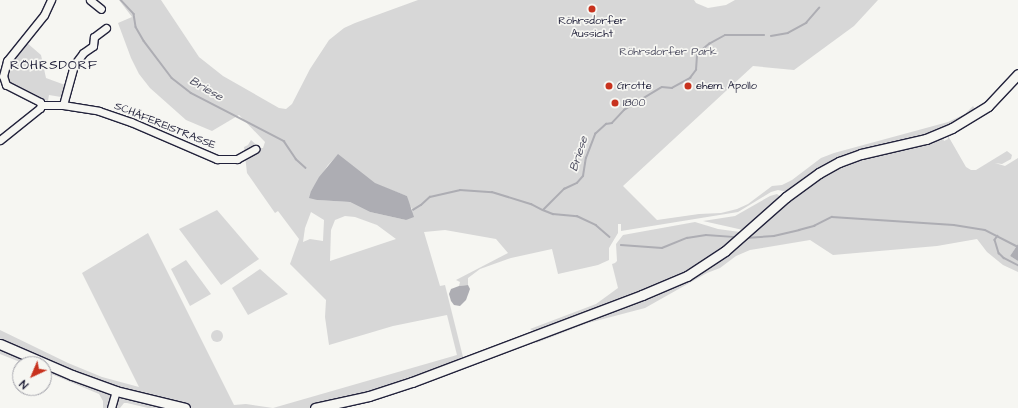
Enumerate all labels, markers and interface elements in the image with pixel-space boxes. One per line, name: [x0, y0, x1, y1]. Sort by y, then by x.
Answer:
marker: Röhrsdorfer Aussicht: [587, 4, 597, 14]
place label: Röhrsdorfer Aussicht: [558, 15, 626, 41]
park label: Röhrsdorfer Park: [619, 45, 717, 59]
district label: RÖHRSDORF: [10, 57, 98, 73]
water label: Briese: [187, 74, 225, 104]
place label: Grotte: [617, 79, 652, 93]
place label: ehem. Apollo: [696, 79, 757, 93]
marker: Grotte: [604, 81, 614, 91]
marker: ehem. Apollo: [683, 81, 693, 91]
place label: 1800: [623, 96, 645, 110]
marker: 1800: [610, 98, 620, 108]
street label: SCHÄFEREISTRASSE: [112, 100, 218, 152]
water label: Briese: [567, 135, 591, 173]
north arrow: [12, 356, 52, 396]
text: N: [16, 376, 32, 392]

